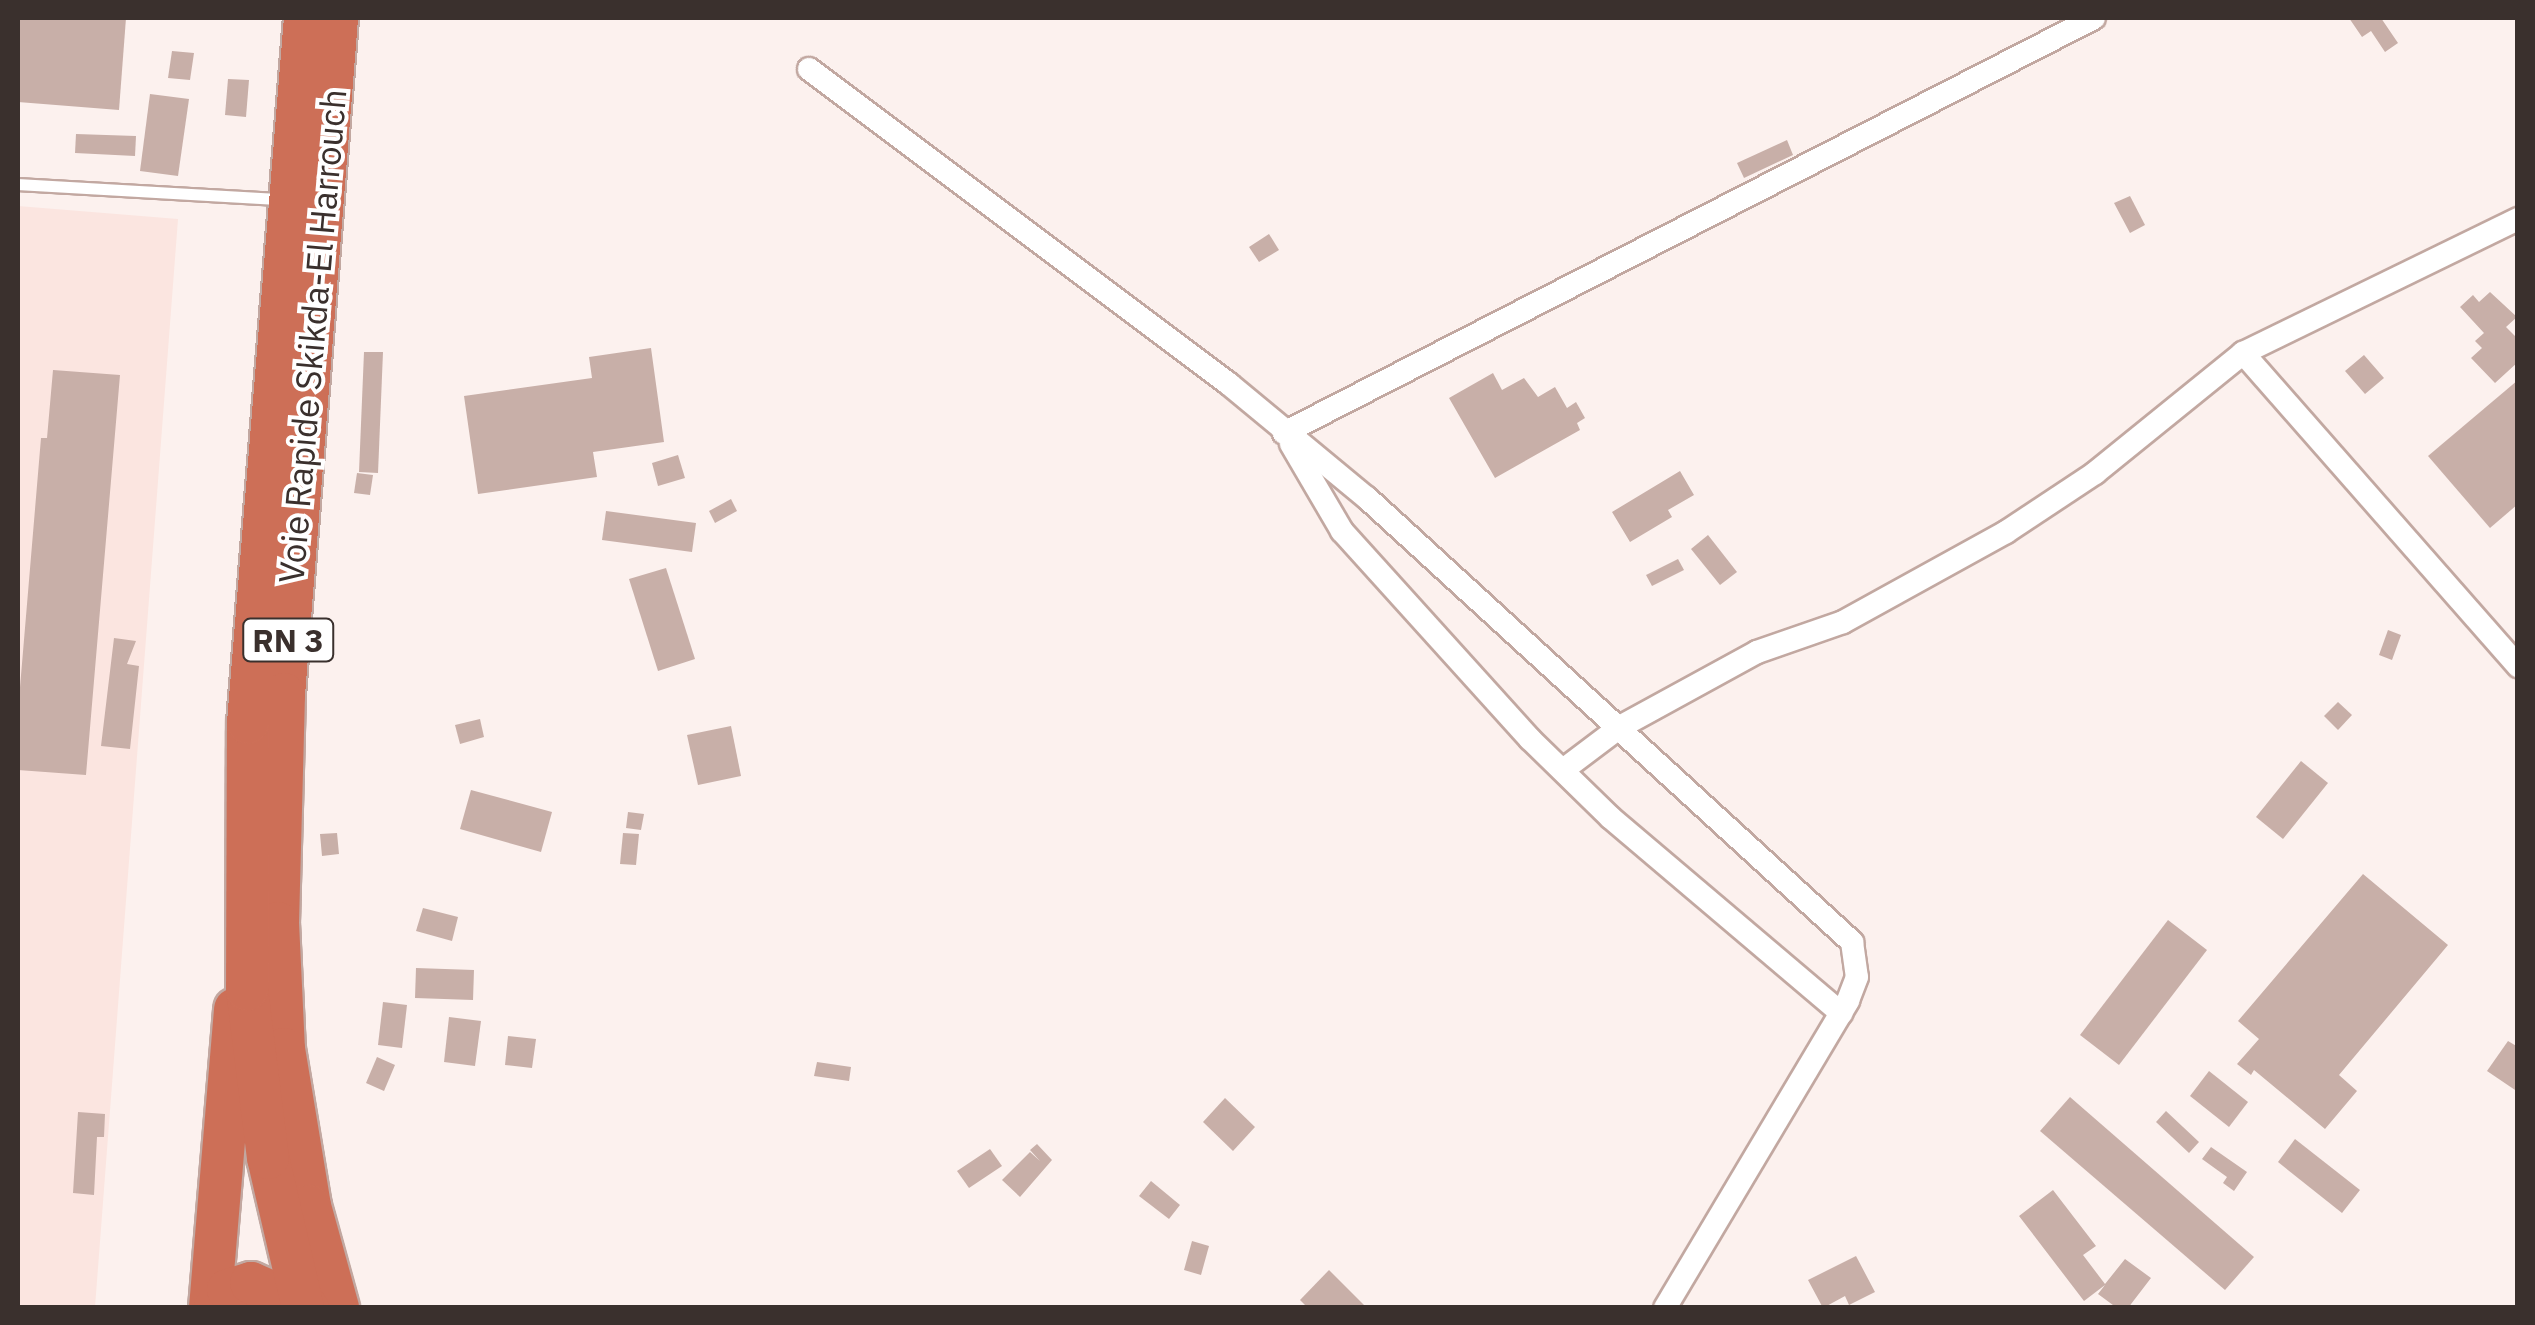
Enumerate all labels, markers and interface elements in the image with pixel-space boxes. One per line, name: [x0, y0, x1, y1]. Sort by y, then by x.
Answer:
street label: Voie Rapide Skikda-El Harrouch: [269, 87, 355, 585]
road number: RN 3: [240, 613, 336, 667]

